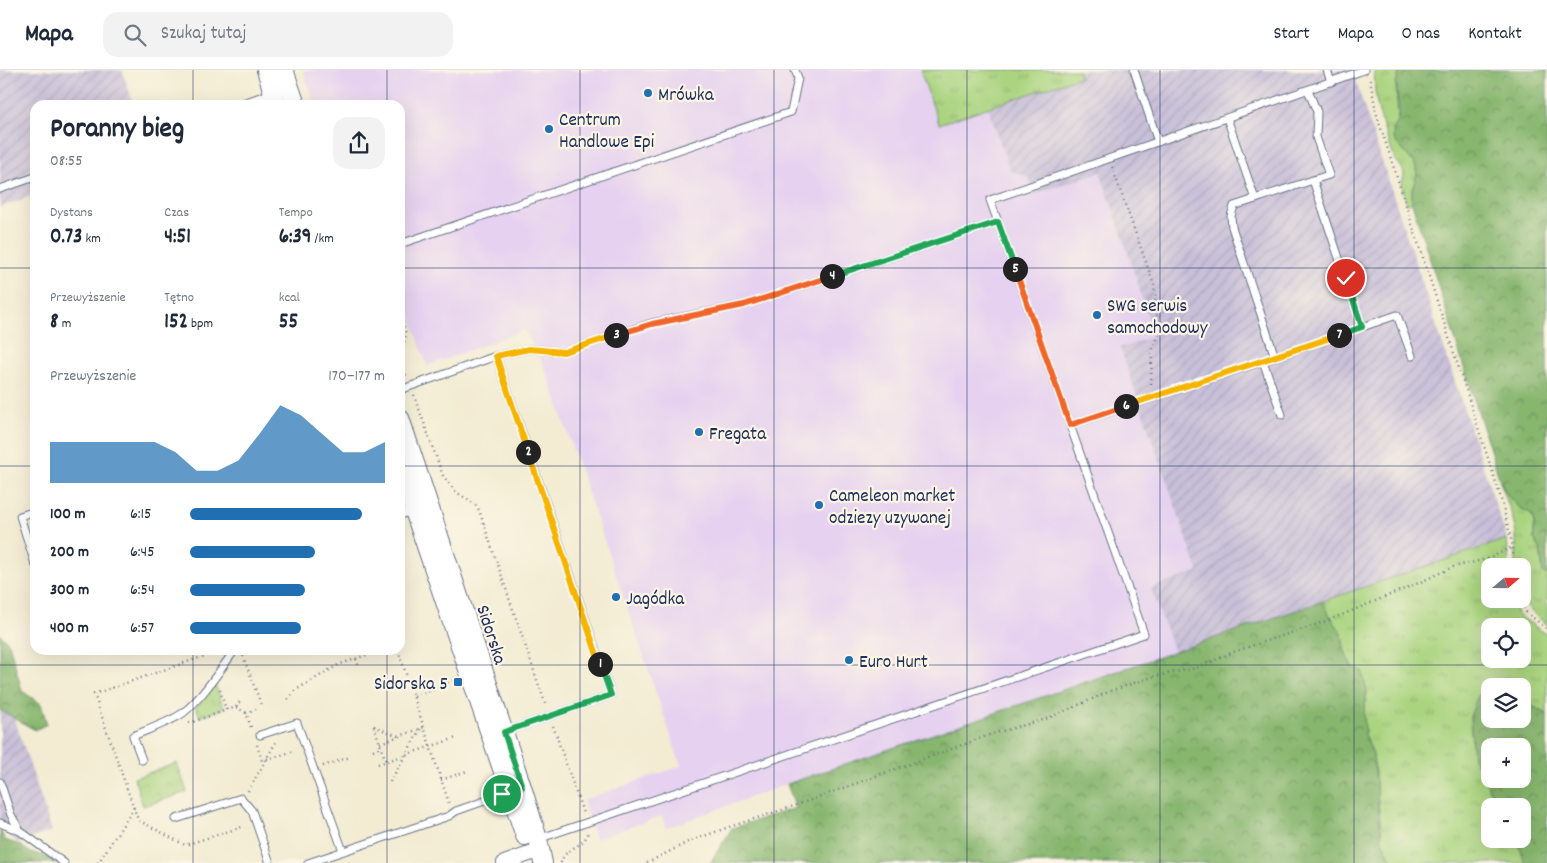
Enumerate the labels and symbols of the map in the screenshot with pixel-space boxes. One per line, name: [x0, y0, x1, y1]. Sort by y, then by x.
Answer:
place label: Mrówka: [658, 83, 715, 110]
marker: Mrówka: [642, 87, 654, 99]
place label: Centrum Handlowe Epi: [559, 108, 655, 157]
marker: Centrum Handlowe Epi: [543, 123, 555, 135]
pin: 5: [1002, 256, 1028, 282]
pin: [1325, 257, 1367, 299]
pin: 4: [820, 264, 844, 288]
place label: SWG serwis samochodowy: [1107, 294, 1208, 343]
marker: SWG serwis samochodowy: [1091, 309, 1103, 321]
pin: 3: [604, 322, 628, 348]
pin: 7: [1326, 322, 1352, 348]
pin: 6: [1114, 394, 1138, 418]
place label: Fregata: [709, 422, 767, 449]
marker: Fregata: [693, 426, 705, 438]
pin: 2: [516, 440, 540, 464]
place label: Cameleon market odziezy uzywanej: [829, 484, 955, 533]
marker: Cameleon market odziezy uzywanej: [813, 499, 825, 511]
north arrow: [1481, 558, 1531, 608]
place label: Jagódka: [626, 587, 685, 614]
marker: Jagódka: [610, 591, 622, 603]
street label: Sidorska: [467, 602, 512, 669]
place label: Euro Hurt: [859, 650, 928, 677]
pin: 1: [588, 652, 612, 676]
marker: Euro Hurt: [843, 654, 855, 666]
place label: Sidorska 5: [374, 672, 448, 699]
marker: Sidorska 5: [452, 676, 464, 688]
pin: [481, 773, 523, 815]

